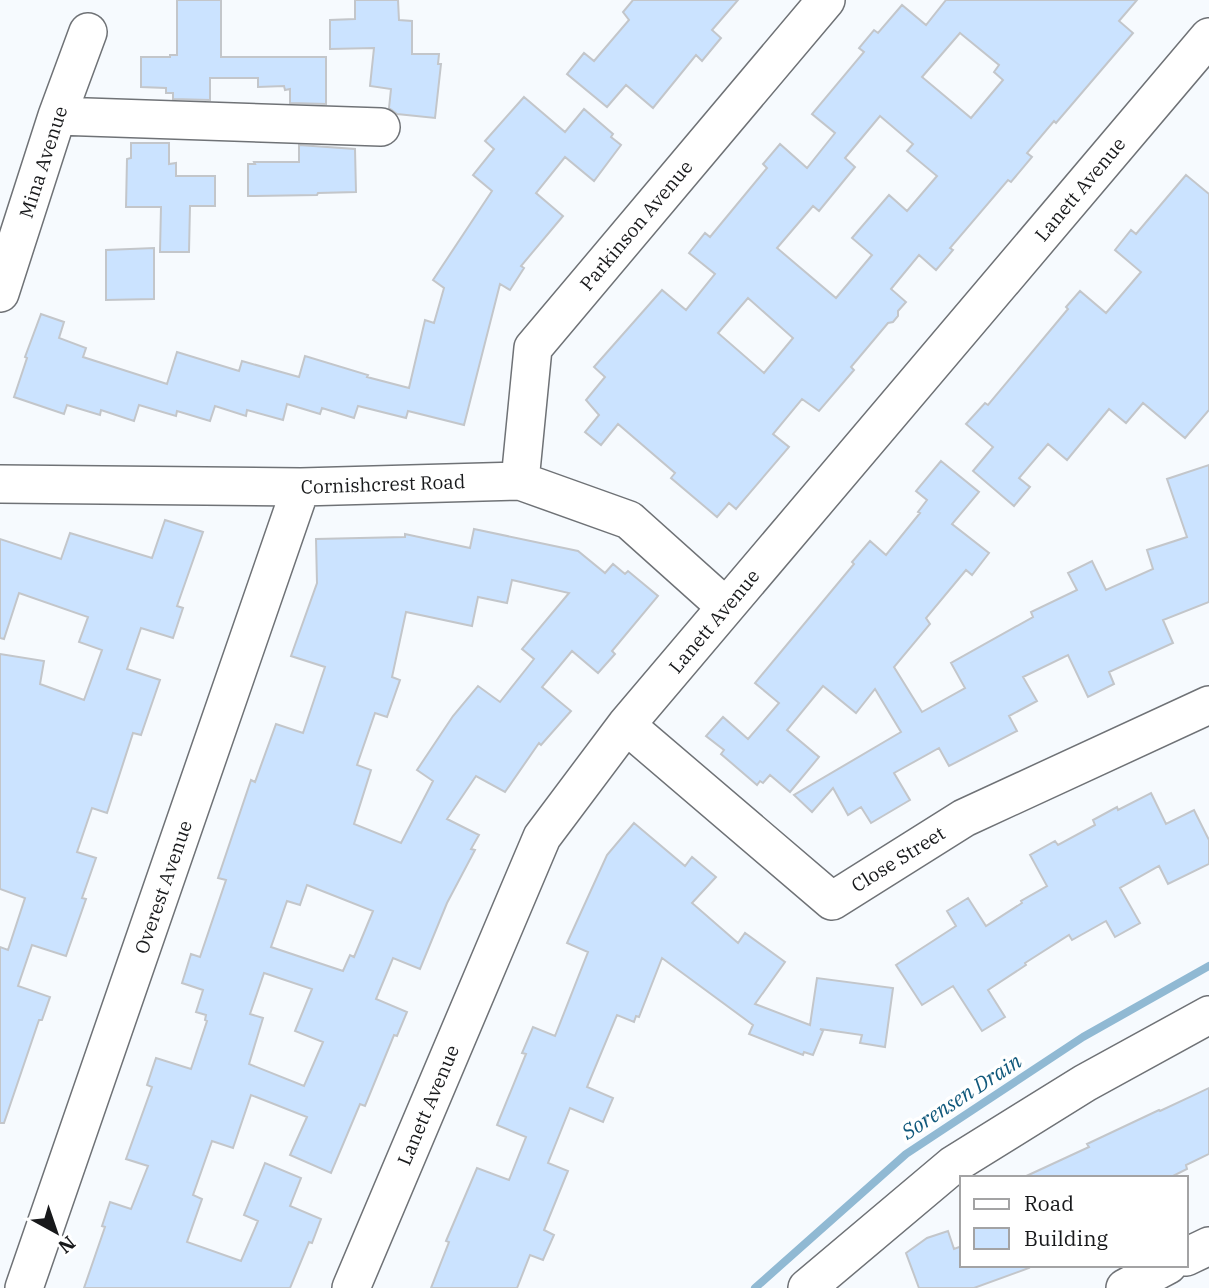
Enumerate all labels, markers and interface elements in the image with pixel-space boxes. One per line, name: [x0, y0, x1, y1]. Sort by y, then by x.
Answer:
street label: Mina Avenue: [14, 103, 72, 221]
street label: Lanett Avenue: [1030, 132, 1130, 246]
street label: Parkinson Avenue: [574, 155, 698, 295]
street label: Cornishcrest Road: [300, 469, 466, 499]
street label: Lanett Avenue: [664, 564, 764, 678]
street label: Overest Avenue: [129, 817, 197, 957]
street label: Close Street: [847, 821, 950, 897]
street label: Lanett Avenue: [392, 1041, 464, 1169]
water label: Sorensen Drain: [895, 1047, 1027, 1146]
legend: [960, 1176, 1188, 1267]
text: Road: [1024, 1189, 1074, 1217]
north arrow: [21, 1197, 91, 1267]
text: Building: [1024, 1224, 1109, 1252]
text: N: [53, 1231, 80, 1259]

